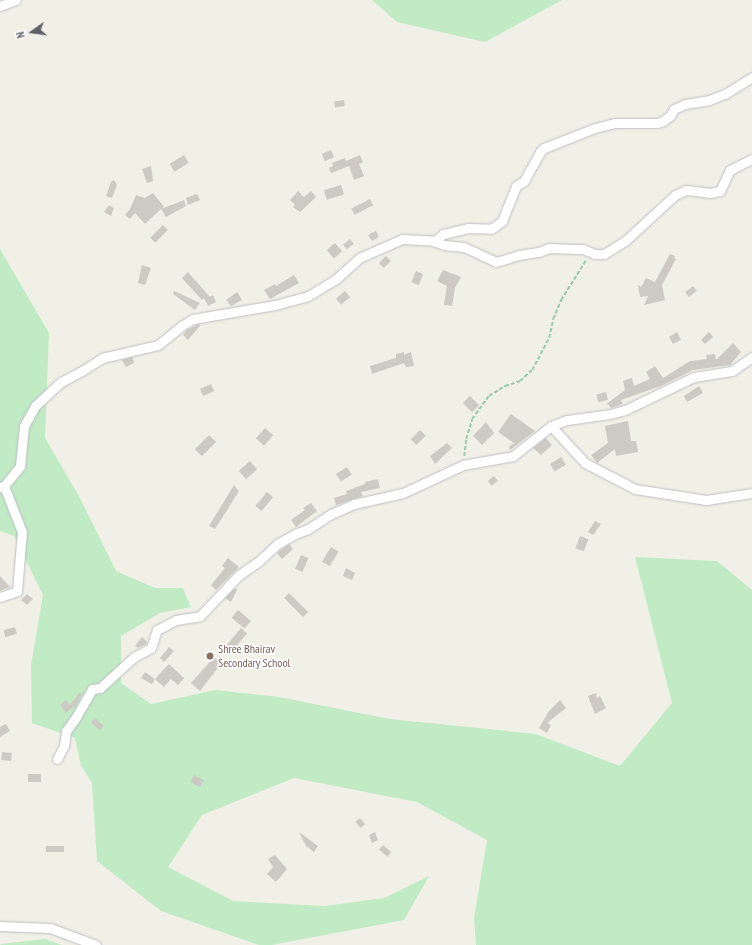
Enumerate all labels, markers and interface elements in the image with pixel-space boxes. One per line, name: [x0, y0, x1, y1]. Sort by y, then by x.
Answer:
north arrow: [12, 12, 52, 52]
text: N: [13, 30, 28, 39]
place label: Shree Bhairav Secondary School: [218, 642, 291, 670]
marker: Shree Bhairav Secondary School: [205, 651, 215, 661]

